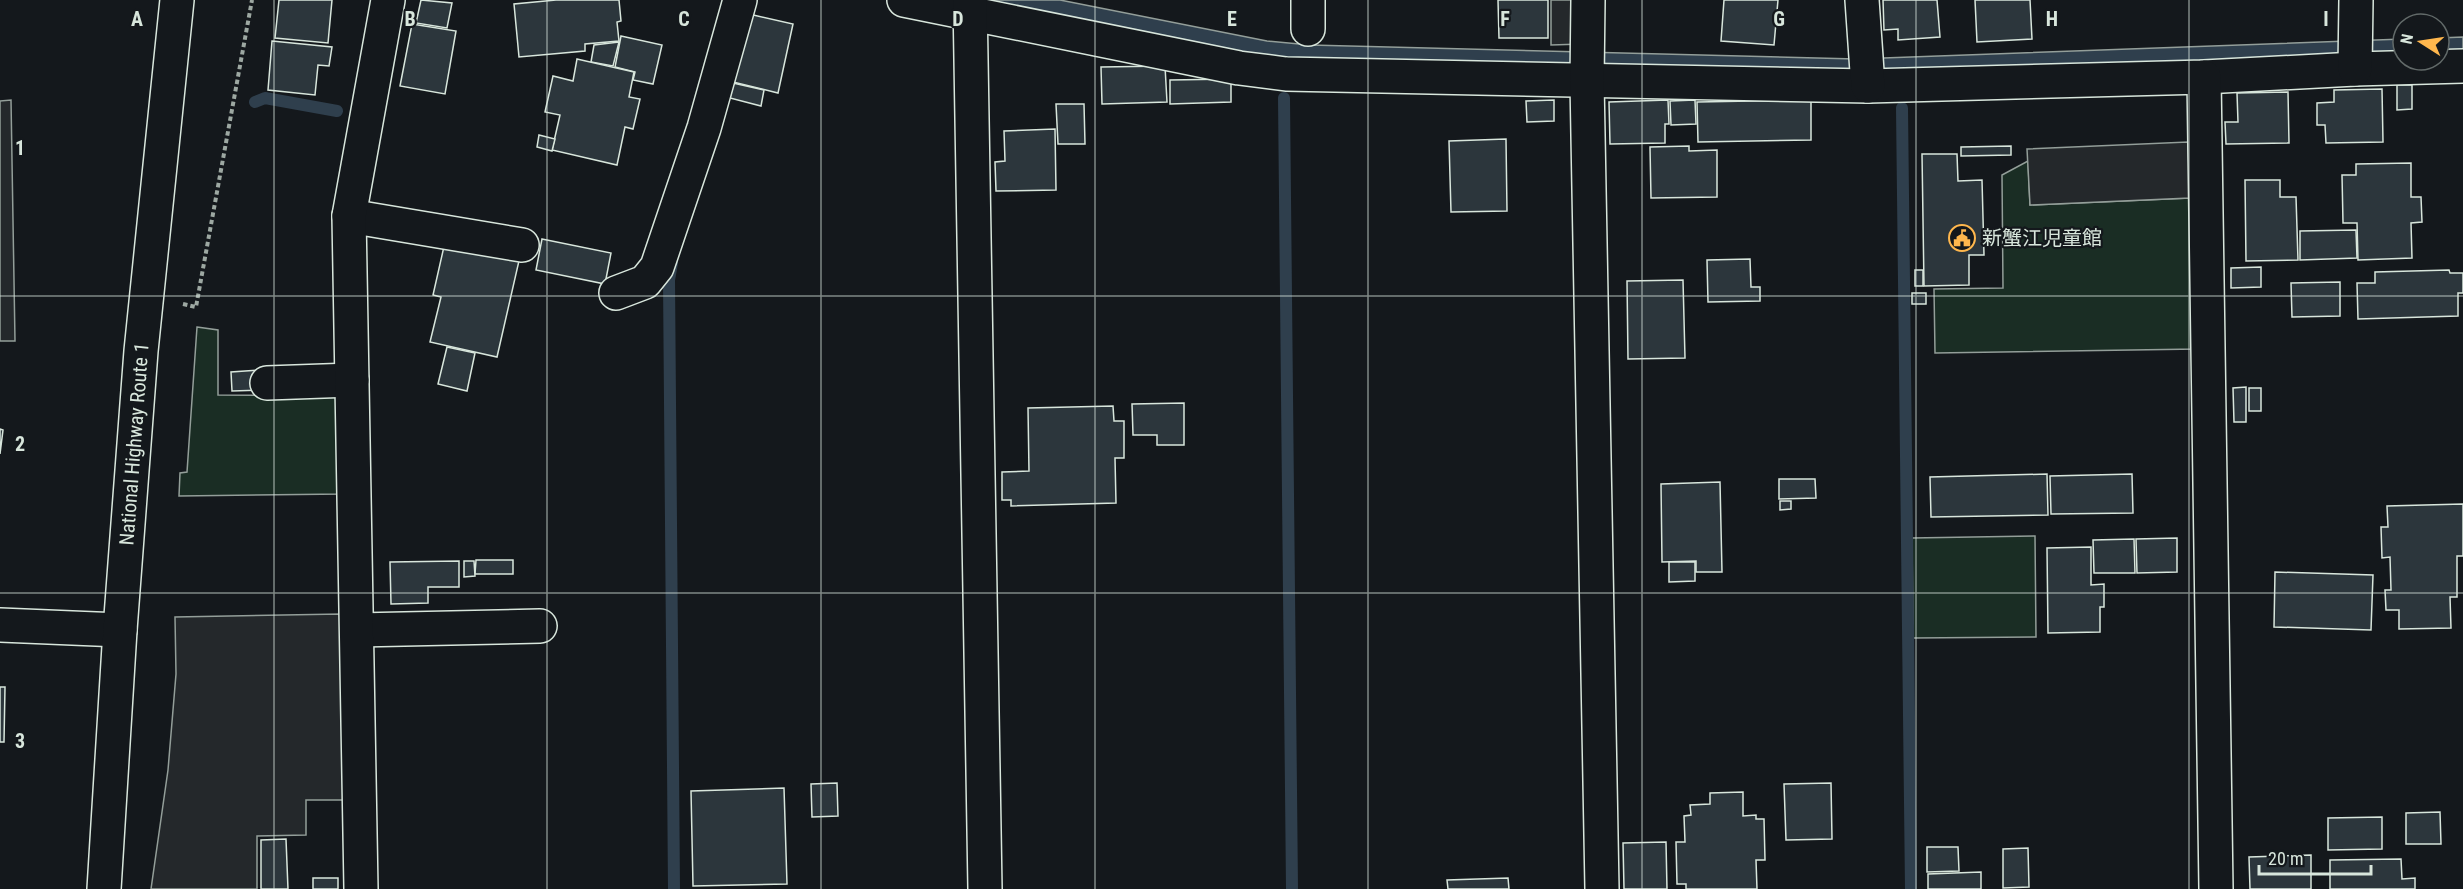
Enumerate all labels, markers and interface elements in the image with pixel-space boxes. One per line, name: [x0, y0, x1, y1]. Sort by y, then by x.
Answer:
text: A: [131, 7, 143, 31]
text: B: [404, 7, 416, 31]
text: C: [678, 7, 690, 31]
text: D: [952, 7, 964, 31]
text: E: [1227, 7, 1237, 31]
text: F: [1500, 7, 1510, 31]
text: G: [1773, 7, 1785, 31]
text: H: [2046, 7, 2058, 31]
text: I: [2323, 7, 2329, 31]
north arrow: [2391, 12, 2451, 72]
text: N: [2397, 32, 2417, 46]
text: 1: [15, 136, 25, 160]
public building icon: 新蟹江児童館: [1947, 223, 1977, 253]
place label: 新蟹江児童館: [1982, 226, 2102, 250]
street label: National Highway Route 1: [114, 342, 154, 546]
text: 2: [15, 432, 25, 456]
text: 3: [15, 729, 25, 753]
scale bar: [2259, 838, 2372, 876]
text: 20 m: [2268, 848, 2303, 869]

